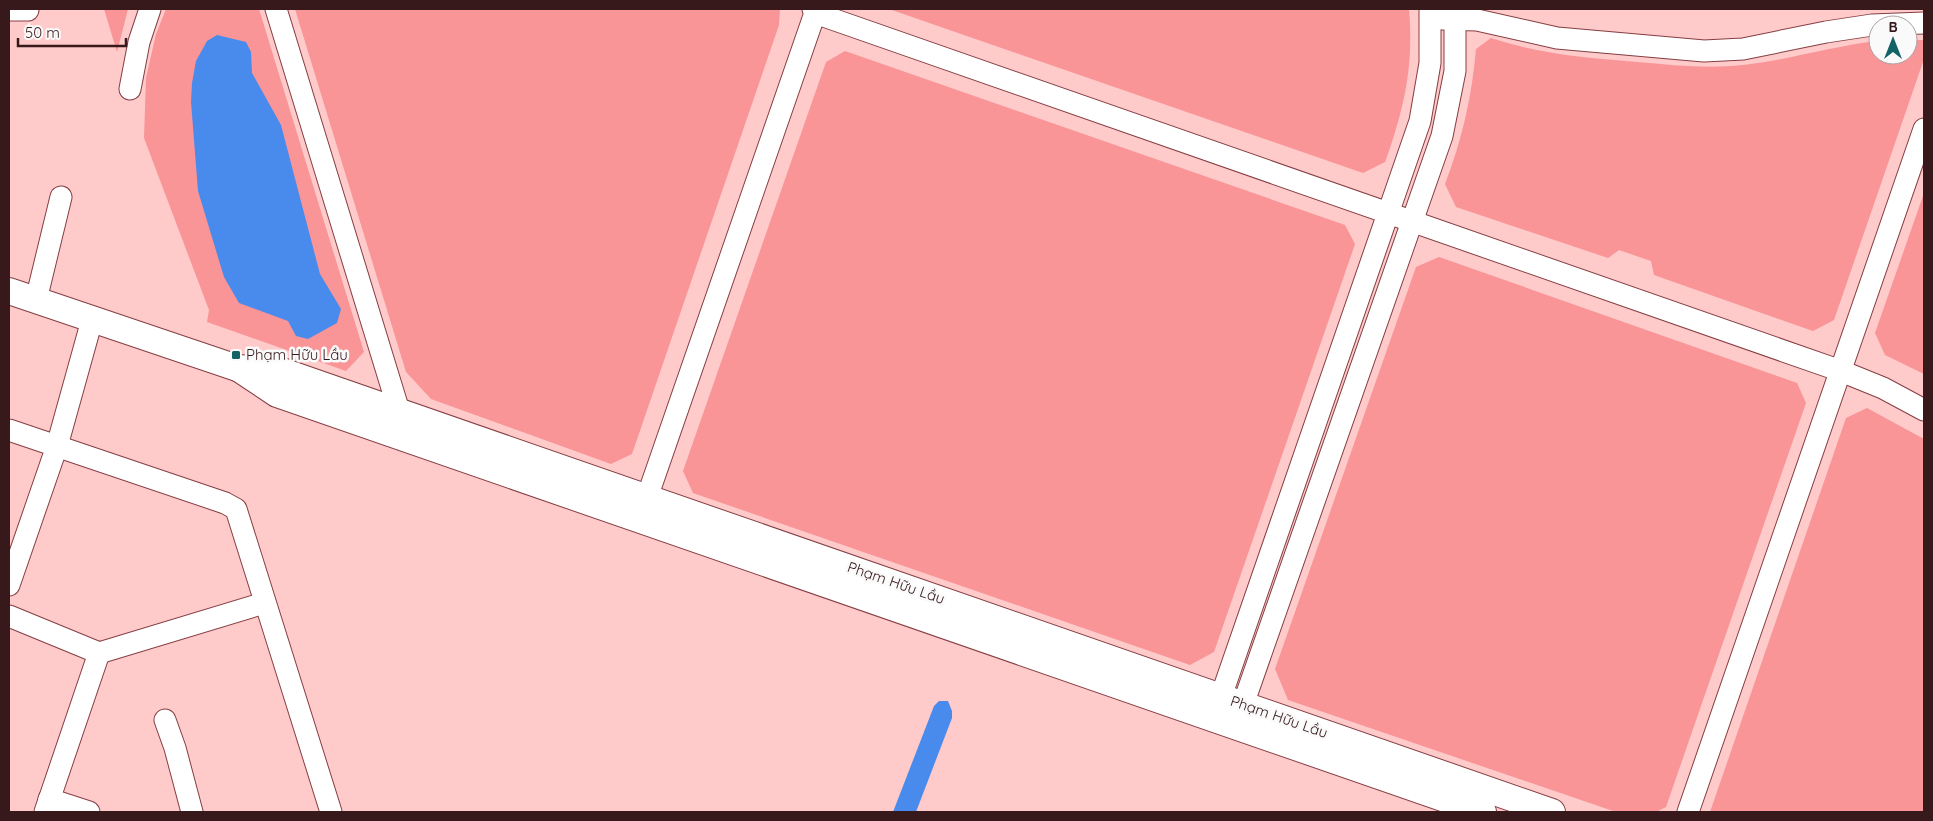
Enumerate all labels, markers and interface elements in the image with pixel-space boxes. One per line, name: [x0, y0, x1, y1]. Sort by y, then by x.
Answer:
scale bar: [18, 15, 125, 47]
north arrow: [1868, 15, 1918, 65]
text: B: [1888, 18, 1898, 36]
text: 50 m: [25, 23, 60, 42]
place label: Phạm Hữu Lầu: [246, 345, 348, 364]
marker: Phạm Hữu Lầu: [230, 349, 242, 361]
street label: Phạm Hữu Lầu: [845, 557, 947, 608]
street label: Phạm Hữu Lầu: [1228, 691, 1330, 742]

